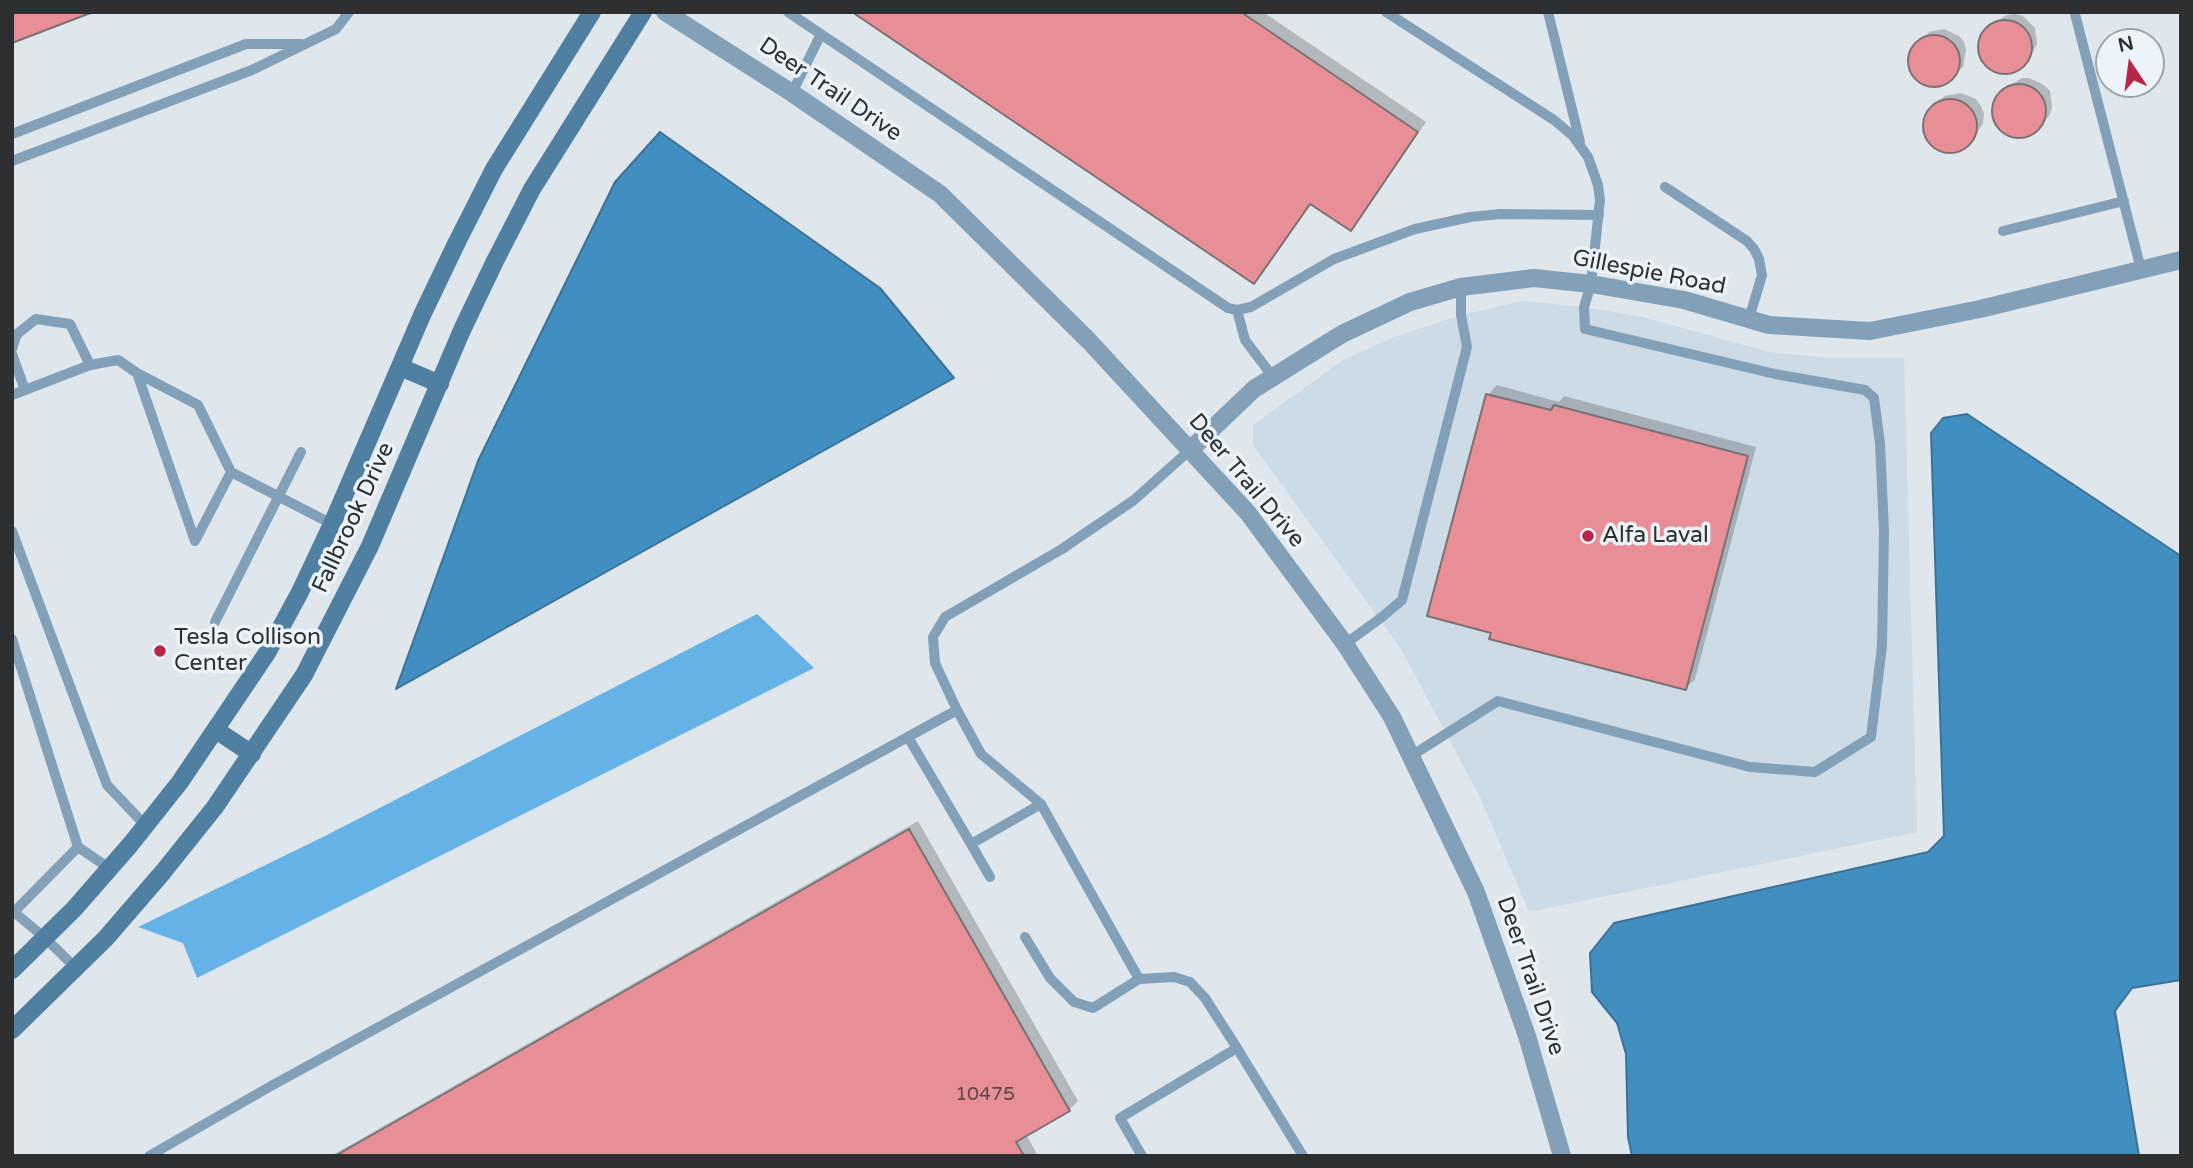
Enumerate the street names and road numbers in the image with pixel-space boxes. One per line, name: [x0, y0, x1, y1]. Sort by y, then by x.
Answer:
street label: Deer Trail Drive: [753, 32, 907, 148]
street label: Gillespie Road: [1570, 245, 1728, 301]
street label: Deer Trail Drive: [1182, 409, 1310, 553]
street label: Fallbrook Drive: [307, 438, 401, 598]
street label: Deer Trail Drive: [1490, 893, 1570, 1059]

